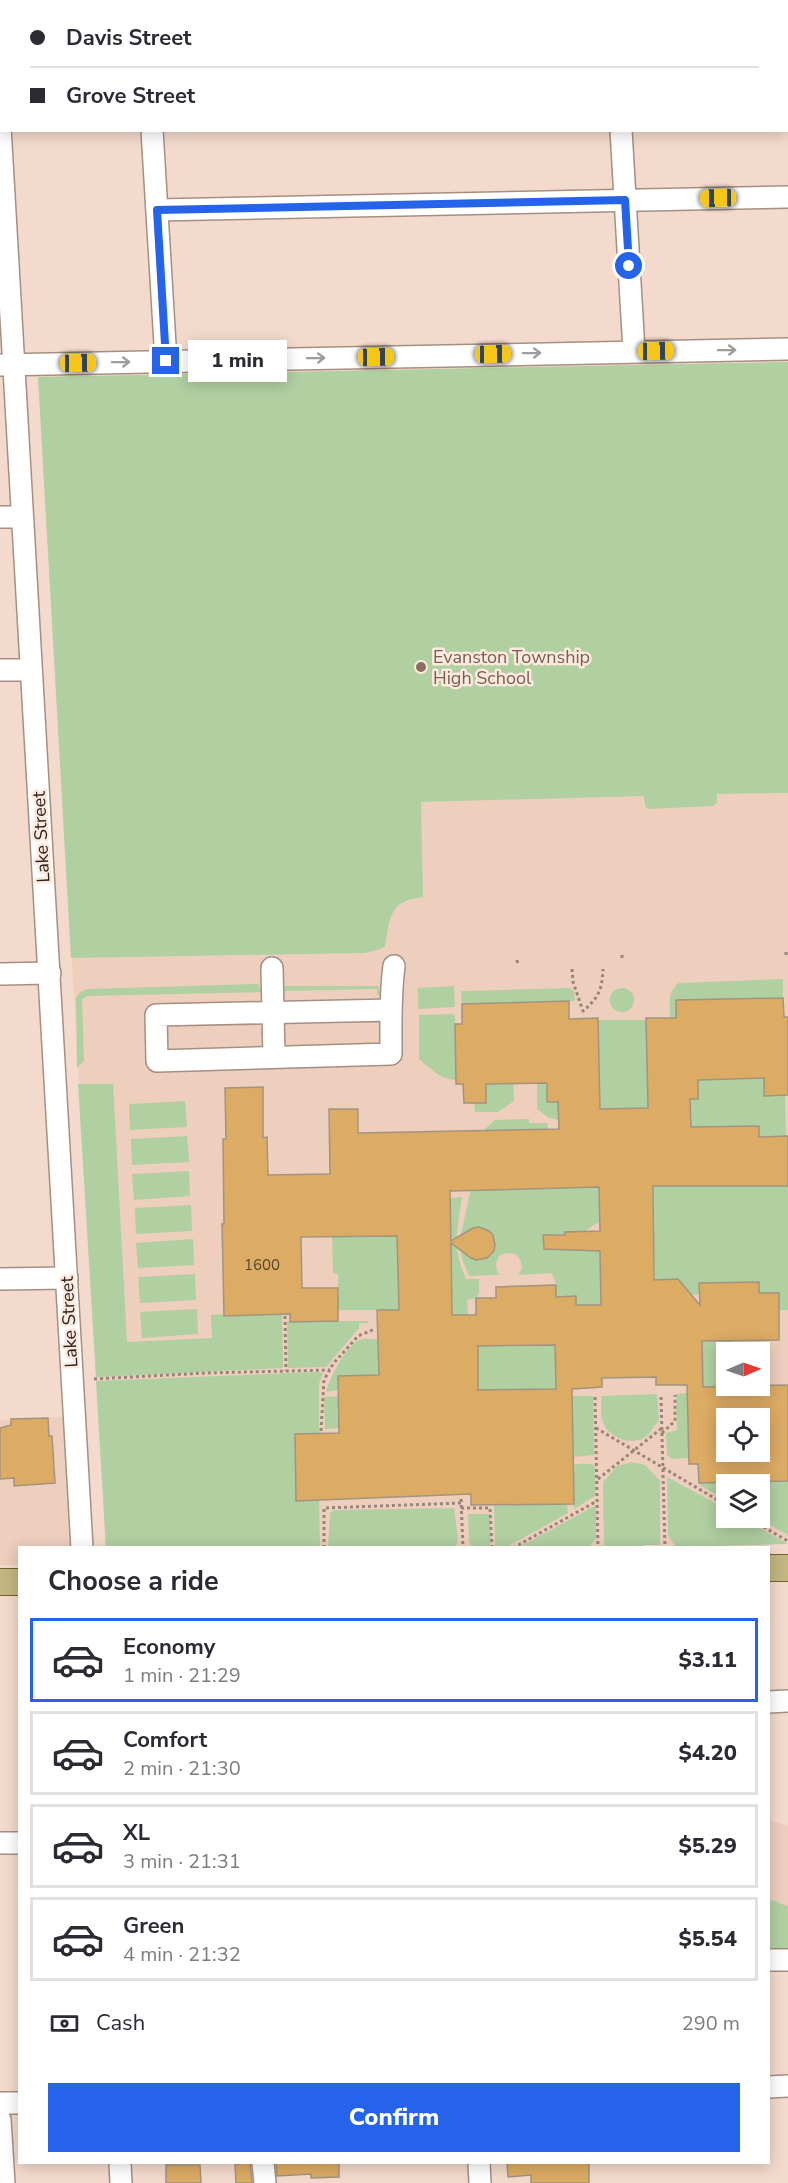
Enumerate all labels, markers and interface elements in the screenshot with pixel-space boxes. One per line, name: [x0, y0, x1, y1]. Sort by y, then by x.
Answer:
text: Davis Street: [66, 23, 192, 53]
text: Grove Street: [66, 81, 195, 111]
car: [700, 189, 736, 207]
route start: [615, 252, 642, 279]
callout: 1 min: [187, 340, 286, 382]
car: [638, 342, 674, 360]
one-way arrow: [717, 344, 737, 356]
car: [475, 345, 511, 363]
route end: [152, 347, 179, 374]
text: 1 min: [211, 347, 264, 374]
car: [358, 348, 394, 366]
one-way arrow: [522, 348, 542, 359]
one-way arrow: [306, 352, 326, 364]
car: [60, 354, 96, 372]
one-way arrow: [111, 356, 131, 368]
place label: Evanston Township High School: [433, 645, 590, 690]
marker: Evanston Township High School: [414, 660, 428, 674]
street label: Lake Street: [27, 790, 55, 883]
house number: 1600: [244, 1255, 280, 1275]
street label: Lake Street: [55, 1275, 83, 1368]
north arrow: [716, 1342, 770, 1396]
map controls: [716, 1342, 770, 1528]
button: locate: [716, 1408, 770, 1462]
button: layers: [716, 1474, 770, 1528]
text: Choose a ride: [48, 1563, 219, 1600]
text: Economy: [123, 1632, 215, 1662]
icon: car: [51, 1633, 105, 1687]
text: $3.11: [678, 1645, 737, 1675]
text: 1 min · 21:29: [123, 1662, 241, 1689]
text: Comfort: [123, 1725, 207, 1755]
icon: car: [51, 1726, 105, 1780]
text: $4.20: [678, 1738, 737, 1768]
text: 2 min · 21:30: [123, 1755, 241, 1782]
text: XL: [123, 1818, 150, 1848]
icon: car: [51, 1819, 105, 1873]
text: $5.29: [678, 1831, 737, 1861]
text: 3 min · 21:31: [123, 1848, 241, 1875]
text: Green: [123, 1911, 184, 1941]
icon: car: [51, 1912, 105, 1966]
text: $5.54: [678, 1924, 737, 1954]
text: 4 min · 21:32: [123, 1941, 241, 1968]
icon: cash: [48, 2007, 81, 2040]
text: Cash: [96, 2008, 145, 2038]
text: 290 m: [682, 2010, 740, 2037]
button: Confirm: [48, 2083, 740, 2152]

